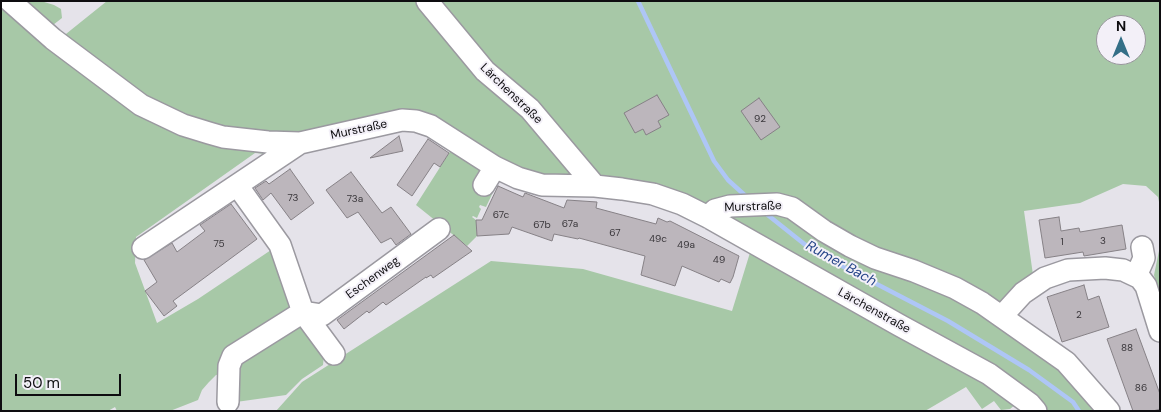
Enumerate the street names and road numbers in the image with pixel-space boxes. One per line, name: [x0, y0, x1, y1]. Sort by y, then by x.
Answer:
street label: Lärchenstraße: [477, 61, 545, 127]
street label: Murstraße: [329, 117, 389, 143]
street label: Murstraße: [724, 199, 782, 215]
street label: Eschenweg: [343, 254, 403, 302]
street label: Lärchenstraße: [835, 285, 913, 337]

